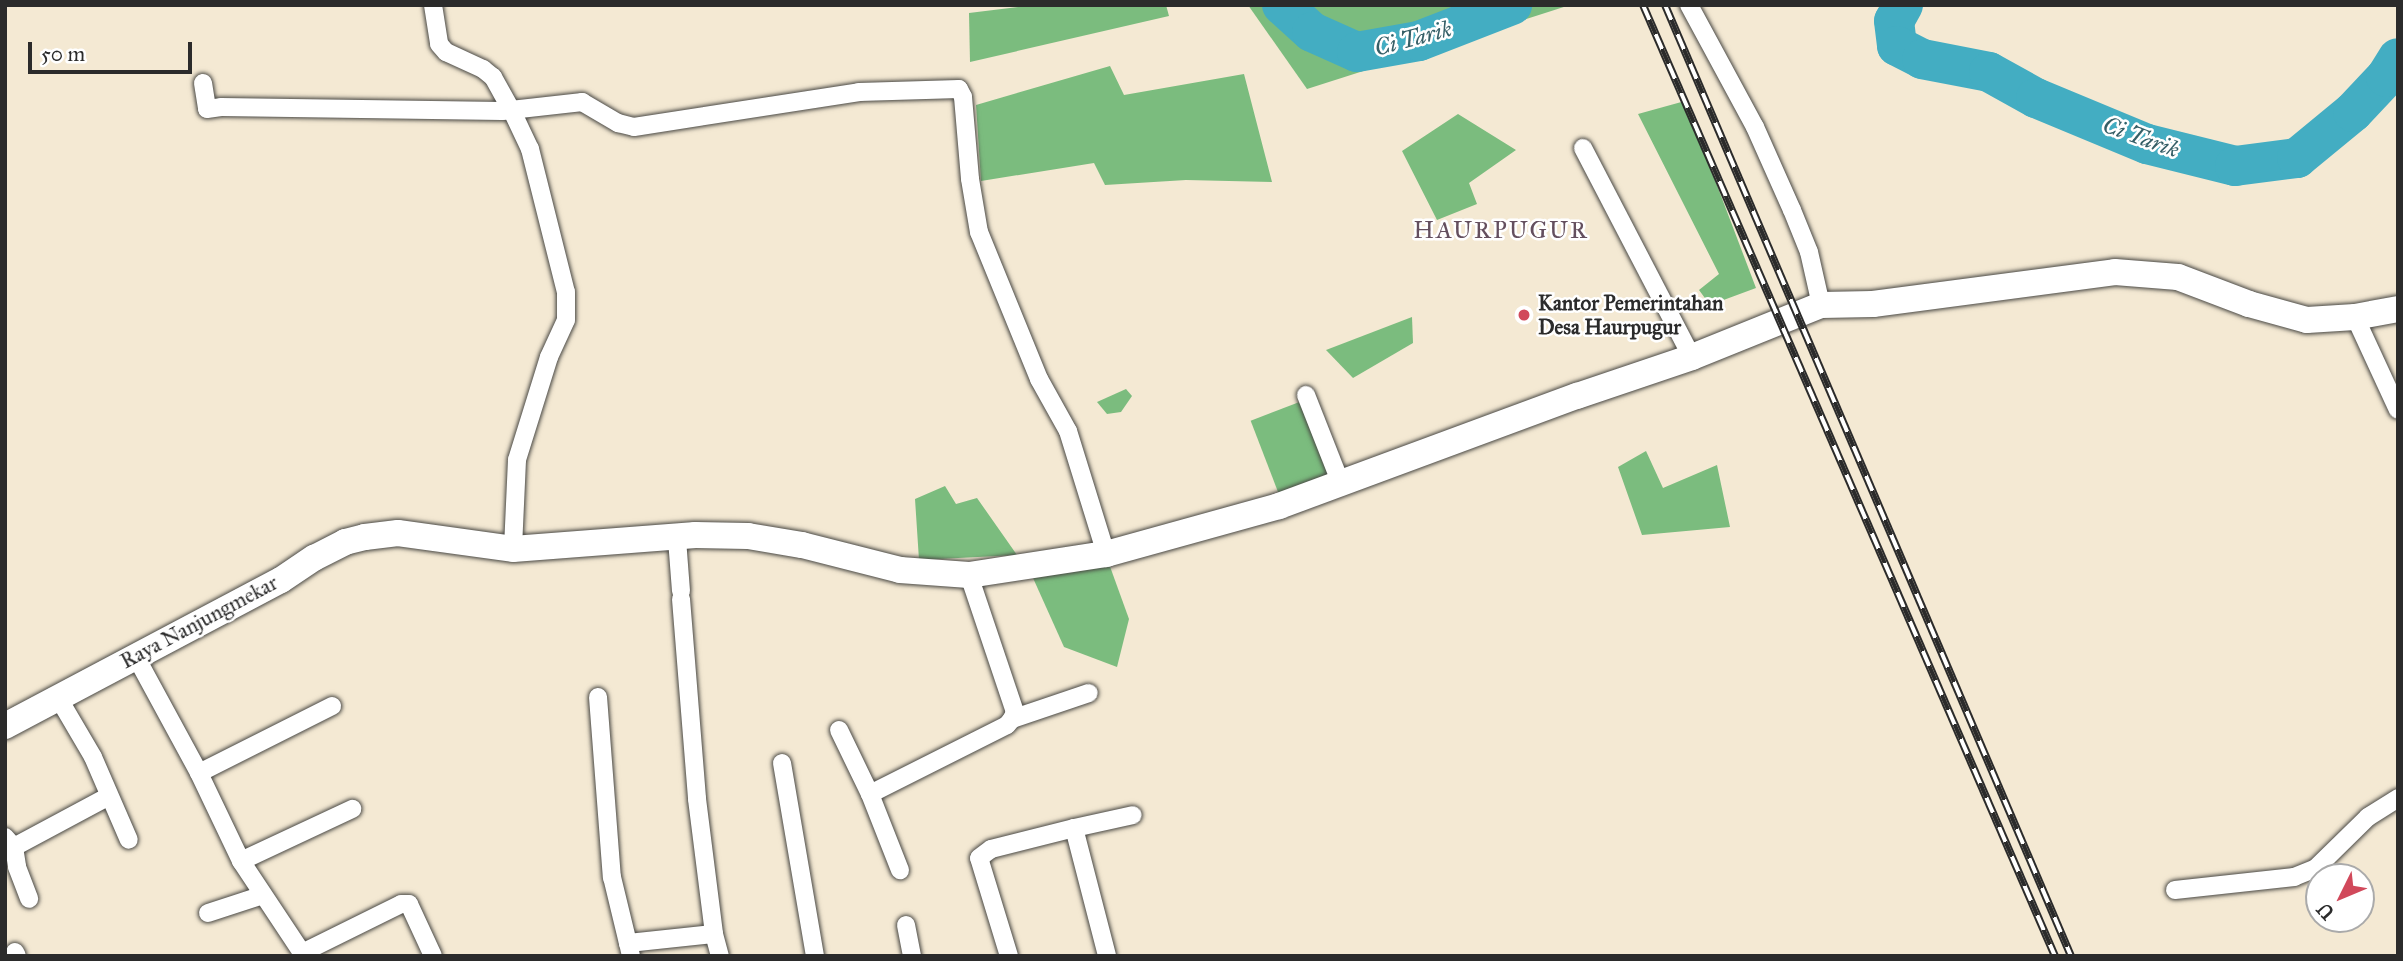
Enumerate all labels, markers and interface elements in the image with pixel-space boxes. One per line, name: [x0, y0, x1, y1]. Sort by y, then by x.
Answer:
water label: Ci Tarik: [1371, 14, 1455, 62]
scale bar: [32, 28, 196, 72]
text: 50 m: [41, 41, 85, 67]
water label: Ci Tarik: [2099, 111, 2183, 163]
district label: HAURPUGUR: [1414, 217, 1588, 245]
place label: Kantor Pemerintahan Desa Haurpugur: [1538, 290, 1723, 340]
marker: Kantor Pemerintahan Desa Haurpugur: [1516, 307, 1532, 323]
street label: Raya Nanjungmekar: [116, 570, 282, 674]
north arrow: [2305, 863, 2375, 933]
text: U: [2312, 898, 2339, 925]

